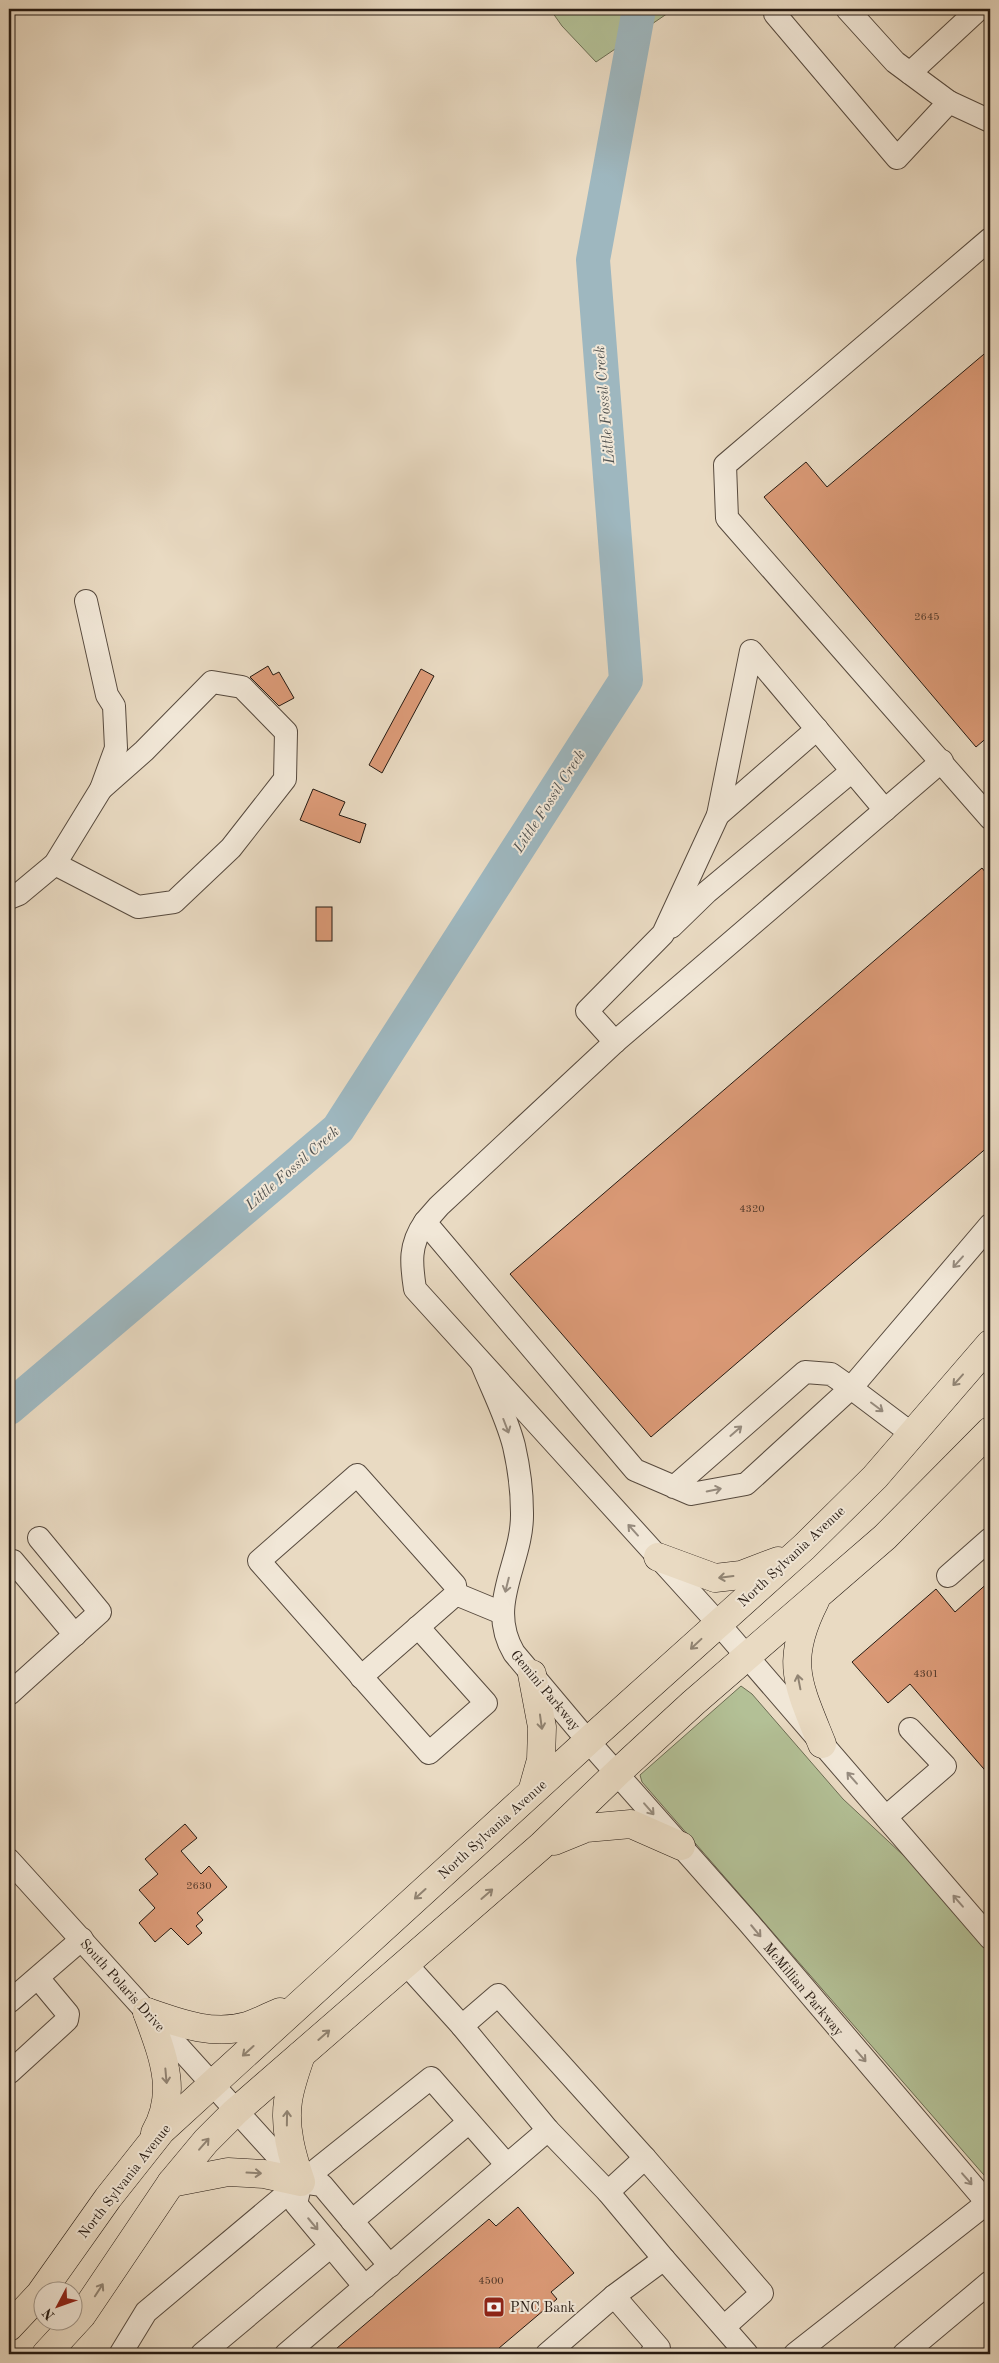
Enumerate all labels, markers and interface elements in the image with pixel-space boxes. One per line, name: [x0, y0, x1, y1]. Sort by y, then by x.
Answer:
water label: Little Fossil Creek: [593, 345, 618, 466]
house number: 2645: [914, 612, 940, 623]
water label: Little Fossil Creek: [511, 748, 589, 857]
water label: Little Fossil Creek: [242, 1124, 343, 1214]
house number: 4320: [739, 1204, 765, 1215]
one-way arrow: [952, 1255, 964, 1268]
one-way arrow: [952, 1374, 964, 1387]
one-way arrow: [870, 1402, 884, 1412]
one-way arrow: [502, 1418, 512, 1433]
one-way arrow: [730, 1426, 743, 1437]
one-way arrow: [705, 1485, 721, 1494]
street label: North Sylvania Avenue: [736, 1504, 848, 1610]
one-way arrow: [627, 1524, 639, 1536]
one-way arrow: [719, 1572, 735, 1582]
one-way arrow: [502, 1576, 511, 1592]
one-way arrow: [689, 1638, 702, 1650]
street label: Gemini Parkway: [508, 1648, 583, 1734]
house number: 4301: [913, 1669, 939, 1680]
one-way arrow: [794, 1674, 803, 1690]
one-way arrow: [536, 1714, 546, 1730]
one-way arrow: [846, 1772, 858, 1785]
street label: North Sylvania Avenue: [436, 1778, 549, 1882]
one-way arrow: [643, 1803, 655, 1816]
house number: 2630: [186, 1881, 212, 1892]
one-way arrow: [413, 1888, 426, 1900]
one-way arrow: [480, 1888, 493, 1900]
one-way arrow: [953, 1895, 964, 1908]
one-way arrow: [750, 1925, 762, 1938]
street label: South Polaris Drive: [77, 1937, 167, 2035]
street label: McMillian Parkway: [760, 1941, 846, 2039]
one-way arrow: [318, 2029, 331, 2040]
one-way arrow: [242, 2045, 254, 2057]
one-way arrow: [855, 2049, 866, 2062]
one-way arrow: [161, 2067, 171, 2083]
one-way arrow: [282, 2110, 292, 2126]
street label: North Sylvania Avenue: [76, 2122, 173, 2241]
one-way arrow: [198, 2137, 209, 2150]
one-way arrow: [246, 2169, 262, 2178]
one-way arrow: [961, 2172, 972, 2185]
one-way arrow: [307, 2218, 318, 2231]
house number: 4500: [478, 2276, 504, 2287]
north arrow: [32, 2280, 82, 2330]
one-way arrow: [94, 2283, 104, 2297]
bank icon: PNC Bank: [482, 2295, 506, 2319]
place label: PNC Bank: [510, 2301, 575, 2315]
text: N: [40, 2305, 58, 2323]

